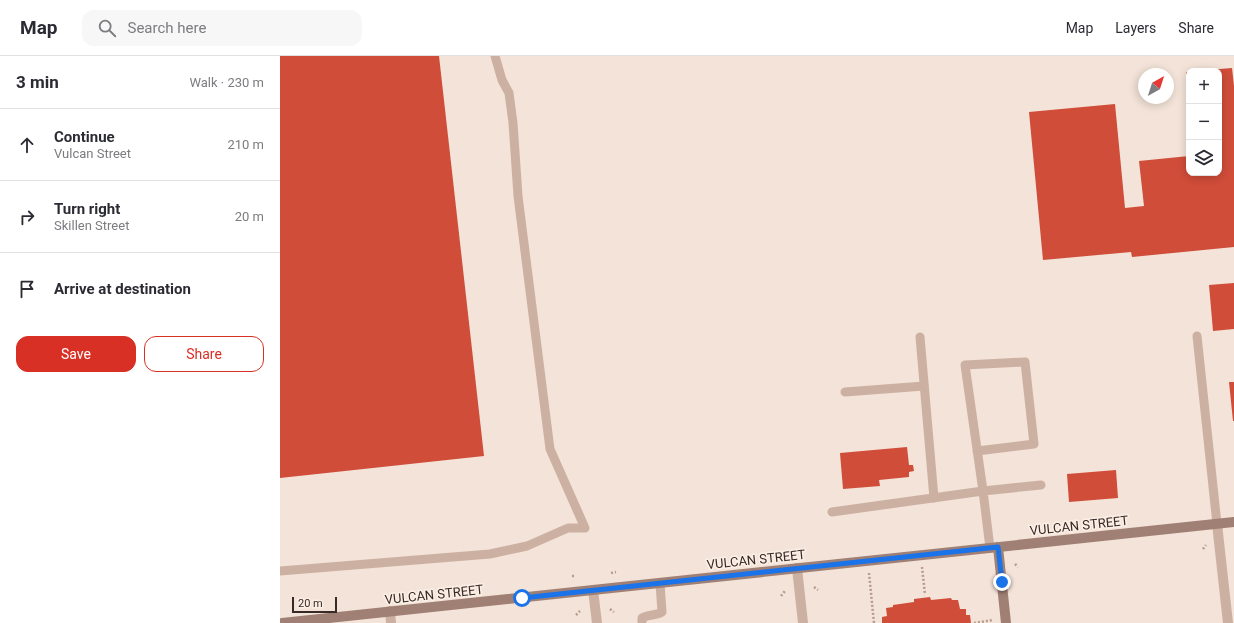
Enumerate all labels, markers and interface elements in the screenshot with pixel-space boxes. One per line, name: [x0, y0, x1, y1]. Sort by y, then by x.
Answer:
search box: [82, 10, 362, 46]
text: Map: [20, 16, 58, 39]
icon: search: [96, 17, 118, 39]
text: Search here: [128, 19, 206, 37]
text: Map: [1066, 20, 1093, 36]
text: Layers: [1115, 20, 1156, 36]
text: Share: [1178, 20, 1214, 36]
north arrow: [1138, 68, 1174, 104]
map controls: [1186, 68, 1222, 176]
button: +: [1186, 68, 1222, 104]
text: 3 min: [16, 72, 59, 92]
text: Walk · 230 m: [189, 75, 264, 90]
button: −: [1186, 104, 1222, 140]
text: Continue: [54, 128, 115, 146]
icon: ahead: [16, 134, 38, 156]
text: 210 m: [227, 137, 264, 152]
button: layers: [1186, 140, 1222, 176]
text: Vulcan Street: [54, 146, 131, 161]
text: Turn right: [54, 200, 120, 218]
icon: right: [16, 206, 38, 228]
text: 20 m: [235, 209, 264, 224]
text: Skillen Street: [54, 218, 129, 233]
icon: arrive: [16, 278, 38, 300]
text: Arrive at destination: [54, 280, 191, 298]
button: Save: [16, 336, 136, 372]
button: Share: [144, 336, 264, 372]
street label: VULCAN STREET: [1029, 513, 1129, 538]
street label: VULCAN STREET: [706, 547, 806, 572]
route end: [993, 573, 1011, 591]
street label: VULCAN STREET: [384, 582, 484, 607]
route start: [513, 589, 531, 607]
scale bar: [292, 595, 337, 614]
text: 20 m: [298, 597, 323, 610]

